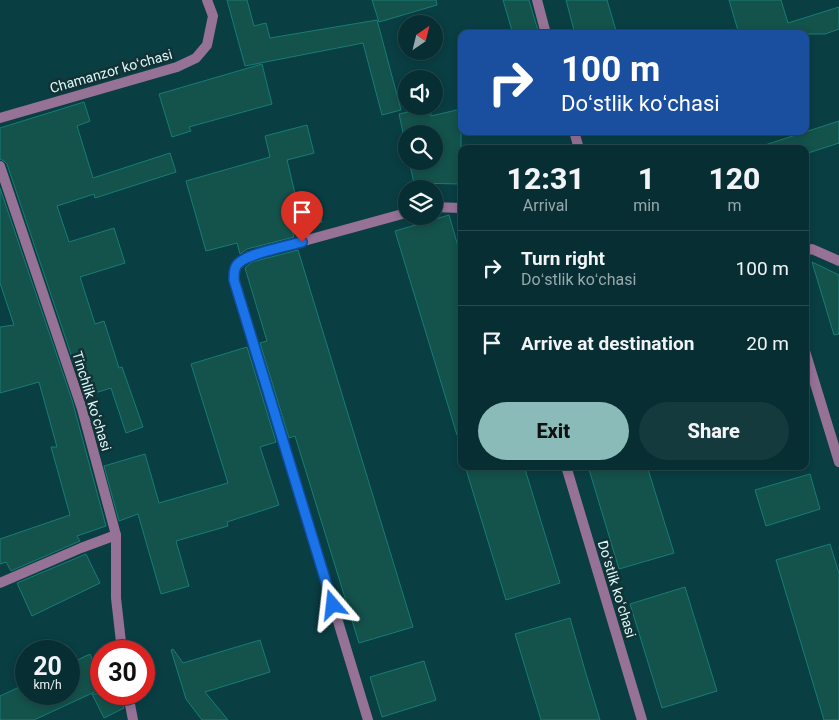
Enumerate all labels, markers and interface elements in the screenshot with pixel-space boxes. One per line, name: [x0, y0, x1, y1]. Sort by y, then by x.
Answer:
north arrow: [398, 15, 442, 60]
map controls: [398, 15, 443, 225]
street label: Chamanzor koʻchasi: [48, 46, 174, 96]
text: 100 m: [561, 49, 660, 90]
icon: right: [478, 50, 543, 115]
button: sound: [398, 70, 443, 115]
text: Doʻstlik koʻchasi: [561, 91, 720, 116]
button: search: [398, 125, 443, 170]
text: 12:31: [507, 161, 585, 196]
text: 1: [638, 161, 655, 196]
text: 120: [708, 161, 760, 196]
button: layers: [398, 180, 443, 225]
pin: [281, 191, 323, 242]
text: Arrival: [523, 196, 568, 215]
text: min: [633, 196, 660, 215]
text: m: [727, 196, 741, 215]
icon: arrive: [288, 198, 316, 226]
text: Turn right: [521, 247, 605, 270]
icon: right: [478, 254, 506, 282]
text: 100 m: [736, 257, 789, 280]
text: Doʻstlik koʻchasi: [521, 270, 636, 289]
icon: arrive: [478, 329, 506, 357]
text: Arrive at destination: [521, 332, 694, 355]
text: 20 m: [746, 332, 789, 355]
street label: Tinchlik koʻchasi: [69, 349, 115, 453]
button: Exit: [478, 402, 629, 460]
button: Share: [639, 402, 789, 460]
street label: Doʻstlik koʻchasi: [595, 538, 639, 640]
position arrow: [306, 578, 358, 630]
speed limit sign: 30: [90, 640, 155, 705]
text: 20: [33, 652, 62, 681]
text: km/h: [33, 678, 62, 692]

